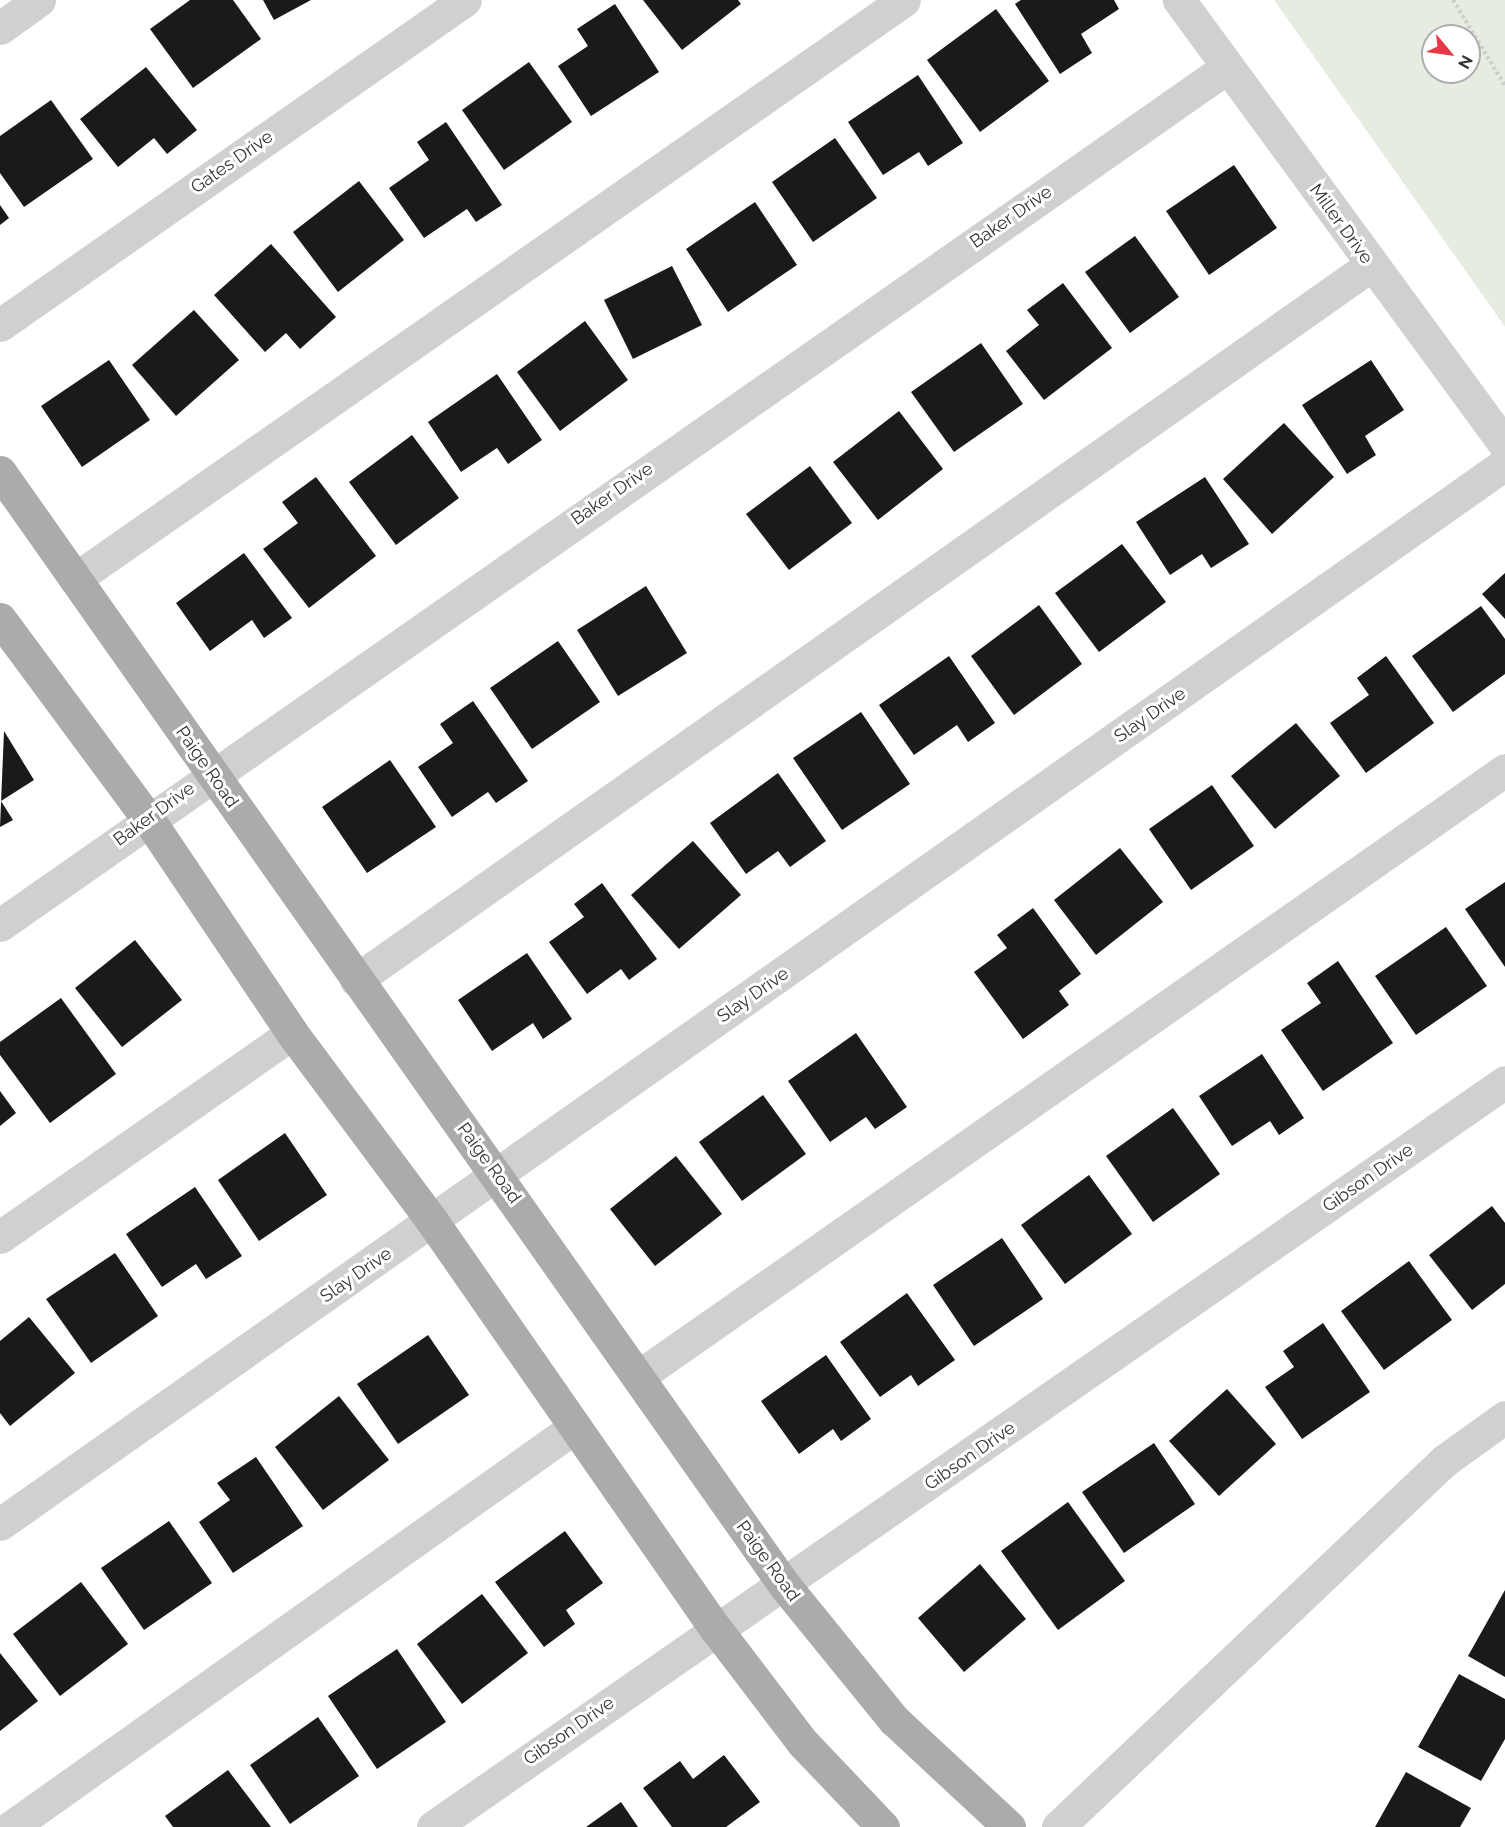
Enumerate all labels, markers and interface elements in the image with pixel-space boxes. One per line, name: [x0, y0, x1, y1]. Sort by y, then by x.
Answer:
north arrow: [1421, 24, 1481, 84]
text: N: [1454, 52, 1477, 72]
street label: Gates Drive: [187, 126, 277, 198]
street label: Miller Drive: [1305, 180, 1377, 268]
street label: Baker Drive: [966, 181, 1056, 253]
street label: Baker Drive: [567, 458, 657, 530]
street label: Slay Drive: [1110, 682, 1190, 748]
street label: Paige Road: [171, 722, 243, 812]
street label: Baker Drive: [109, 777, 199, 851]
street label: Slay Drive: [713, 962, 793, 1028]
street label: Paige Road: [453, 1119, 525, 1207]
street label: Gibson Drive: [1319, 1139, 1417, 1217]
street label: Slay Drive: [316, 1242, 396, 1308]
street label: Gibson Drive: [921, 1417, 1019, 1495]
street label: Paige Road: [732, 1517, 804, 1605]
street label: Gibson Drive: [520, 1692, 618, 1770]

